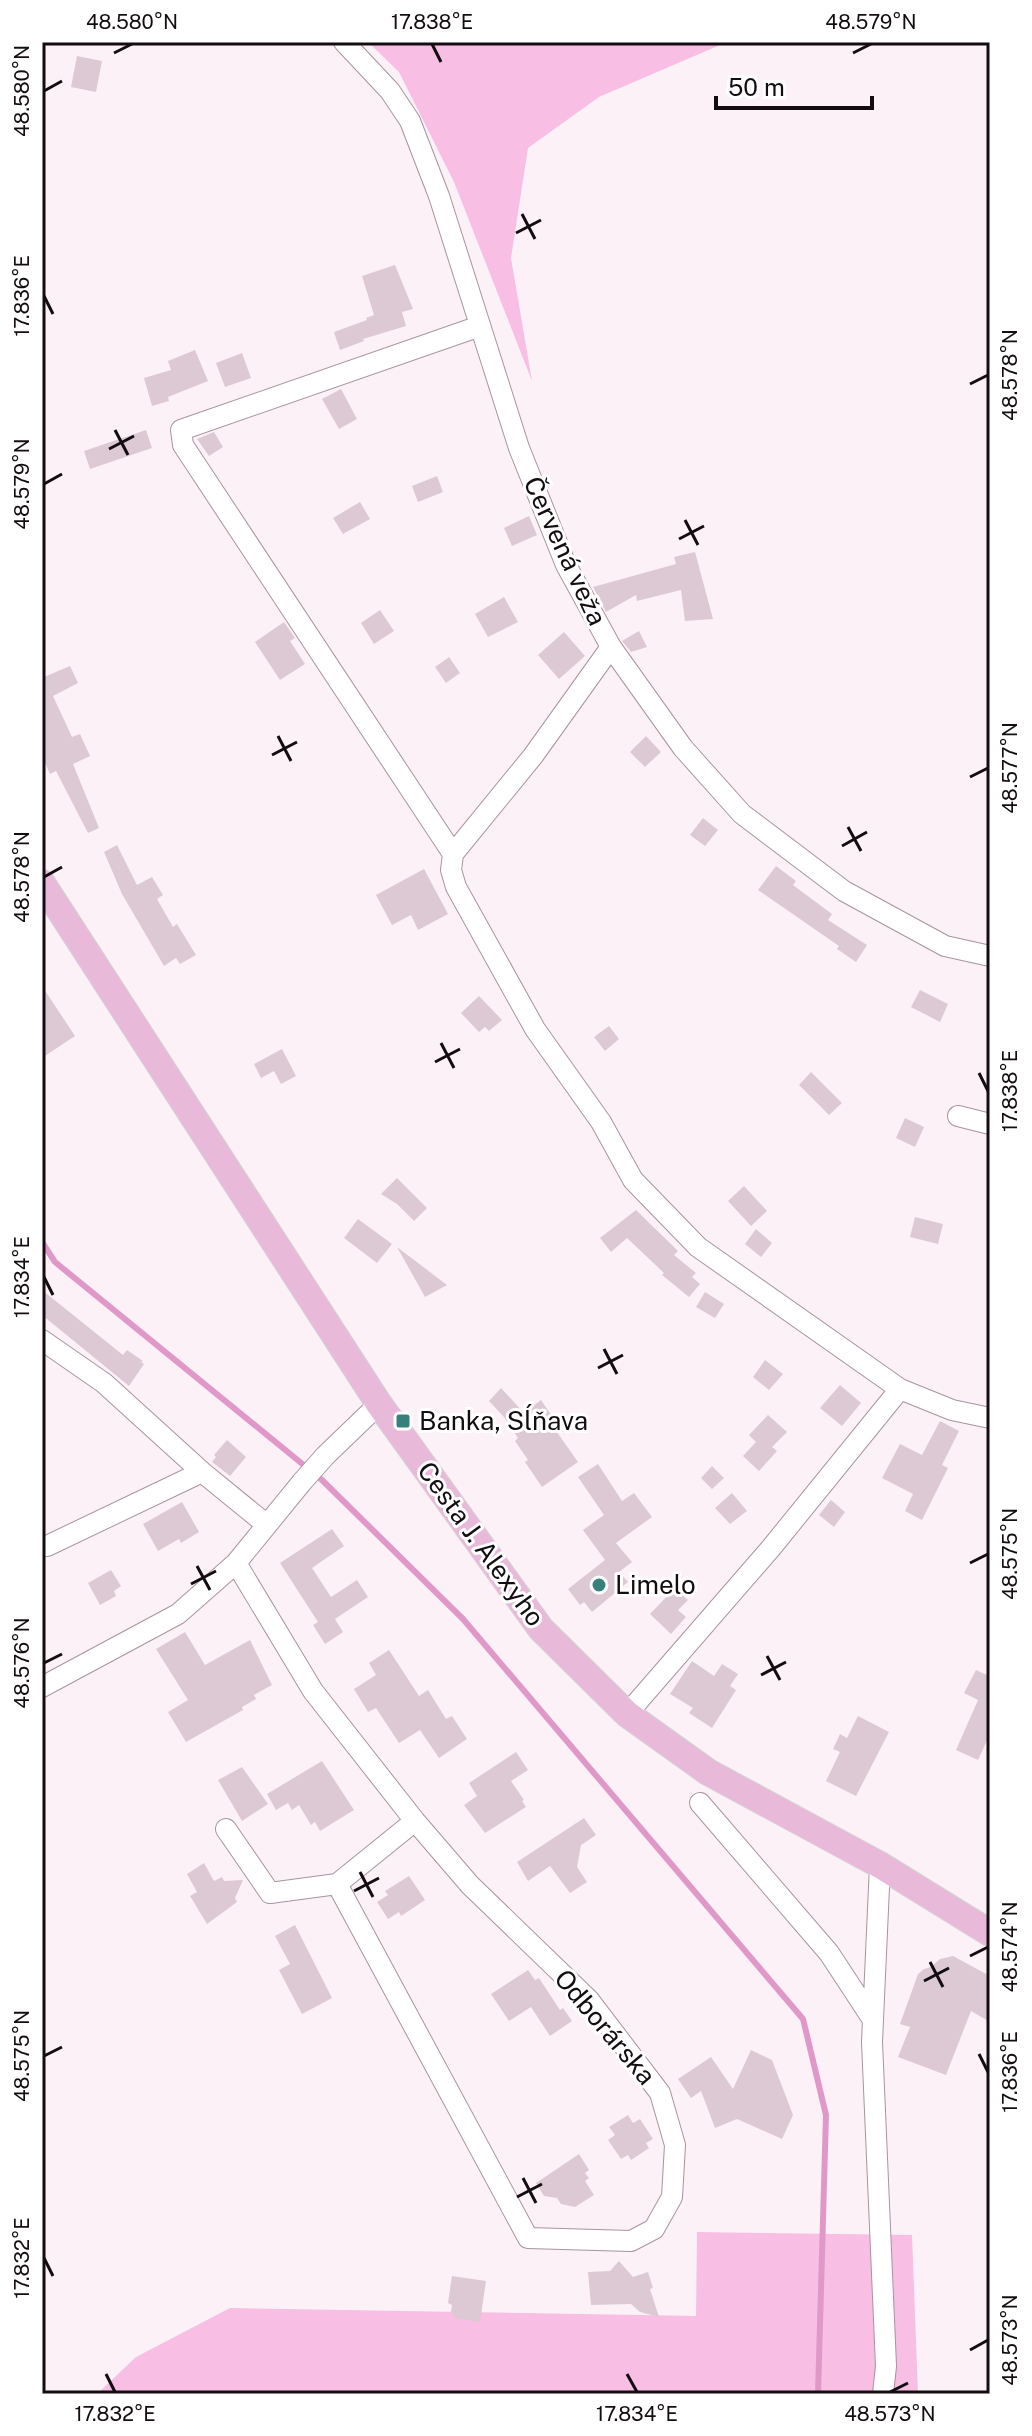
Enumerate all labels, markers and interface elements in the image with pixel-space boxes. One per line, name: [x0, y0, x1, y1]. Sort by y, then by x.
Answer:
text: 48.580°N: [86, 10, 178, 34]
text: 17.838°E: [391, 10, 473, 34]
text: 48.579°N: [825, 10, 917, 34]
text: 48.580°N: [10, 45, 34, 137]
scale bar: [716, 60, 872, 110]
text: 50 m: [728, 73, 785, 101]
text: 17.836°E: [10, 255, 34, 337]
text: 48.578°N: [998, 329, 1022, 421]
text: 48.579°N: [10, 438, 34, 530]
street label: Červená veža: [518, 472, 613, 630]
text: 48.577°N: [998, 722, 1022, 814]
text: 48.578°N: [10, 831, 34, 923]
text: 17.838°E: [998, 1050, 1022, 1132]
text: 17.834°E: [10, 1236, 34, 1318]
place label: Banka, Sĺňava: [419, 1404, 588, 1436]
marker: Banka, Sĺňava: [394, 1412, 412, 1430]
street label: Cesta J. Alexyho: [411, 1455, 551, 1632]
text: 48.575°N: [998, 1508, 1022, 1600]
place label: Limelo: [615, 1569, 696, 1600]
marker: Limelo: [590, 1576, 608, 1594]
text: 48.576°N: [10, 1617, 34, 1709]
text: 48.574°N: [998, 1901, 1022, 1993]
street label: Odborárska: [548, 1963, 662, 2091]
text: 48.575°N: [10, 2010, 34, 2102]
text: 17.836°E: [998, 2031, 1022, 2113]
text: 17.832°E: [10, 2217, 34, 2299]
text: 48.573°N: [998, 2294, 1022, 2386]
text: 17.832°E: [74, 2402, 156, 2426]
text: 17.834°E: [596, 2402, 678, 2426]
text: 48.573°N: [844, 2402, 936, 2426]

